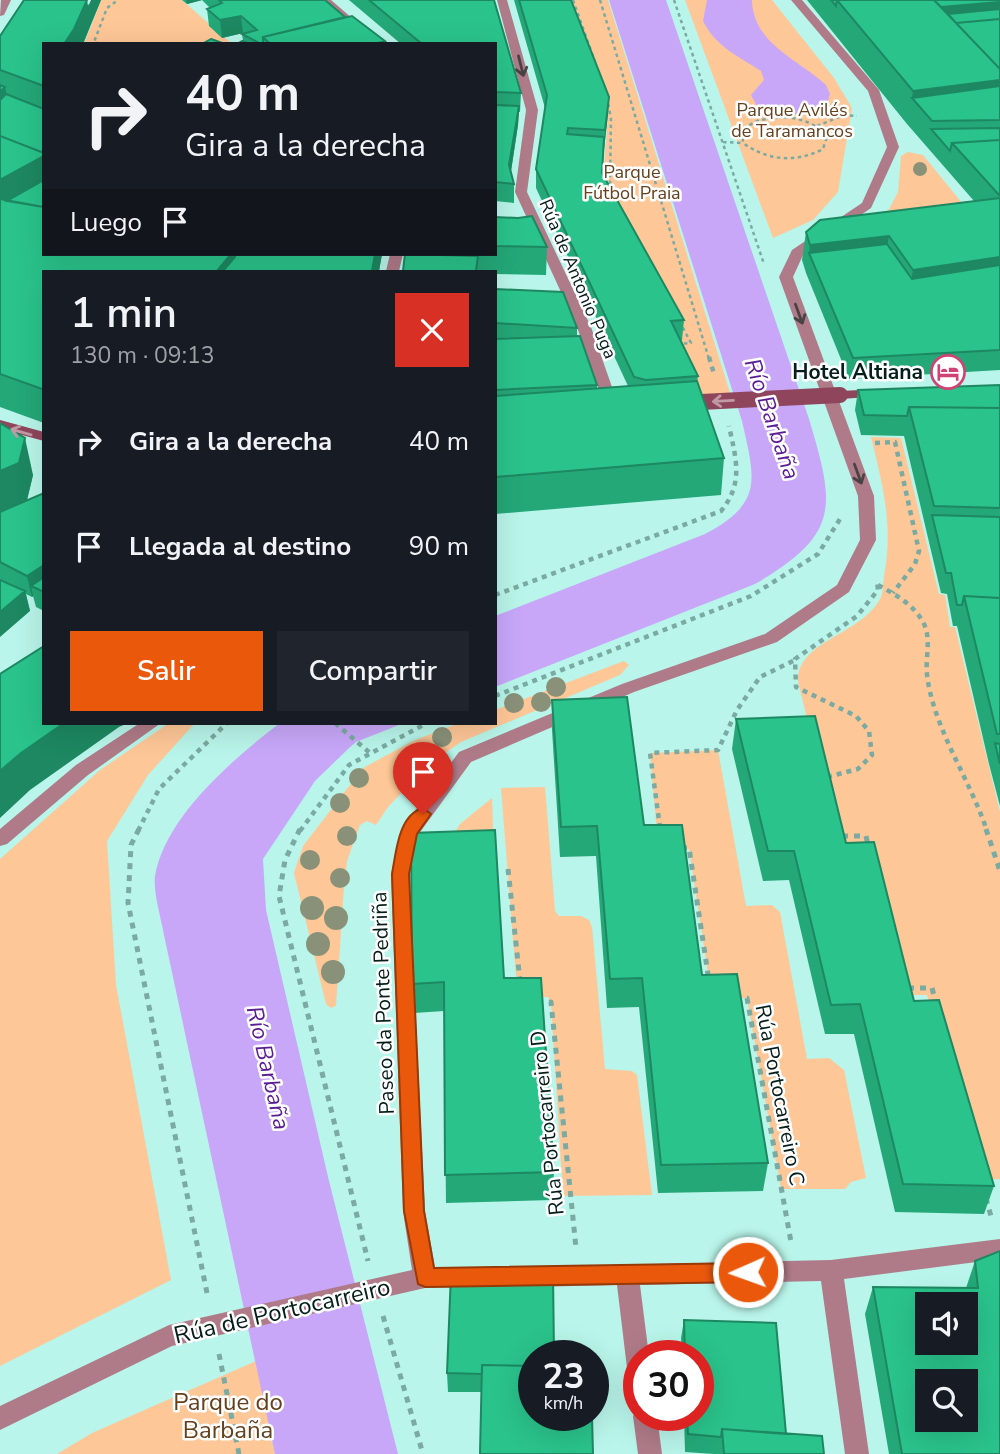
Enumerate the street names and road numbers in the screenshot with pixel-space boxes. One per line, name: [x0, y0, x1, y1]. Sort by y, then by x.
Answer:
street label: Rúa de Antonio Puga: [534, 196, 622, 362]
street label: Paseo da Ponte Pedriña: [365, 891, 401, 1115]
street label: Rúa Portocarreiro C: [749, 1002, 811, 1188]
street label: Rúa Portocarreiro D: [523, 1029, 571, 1217]
street label: Rúa de Portocarreiro: [171, 1271, 393, 1351]

